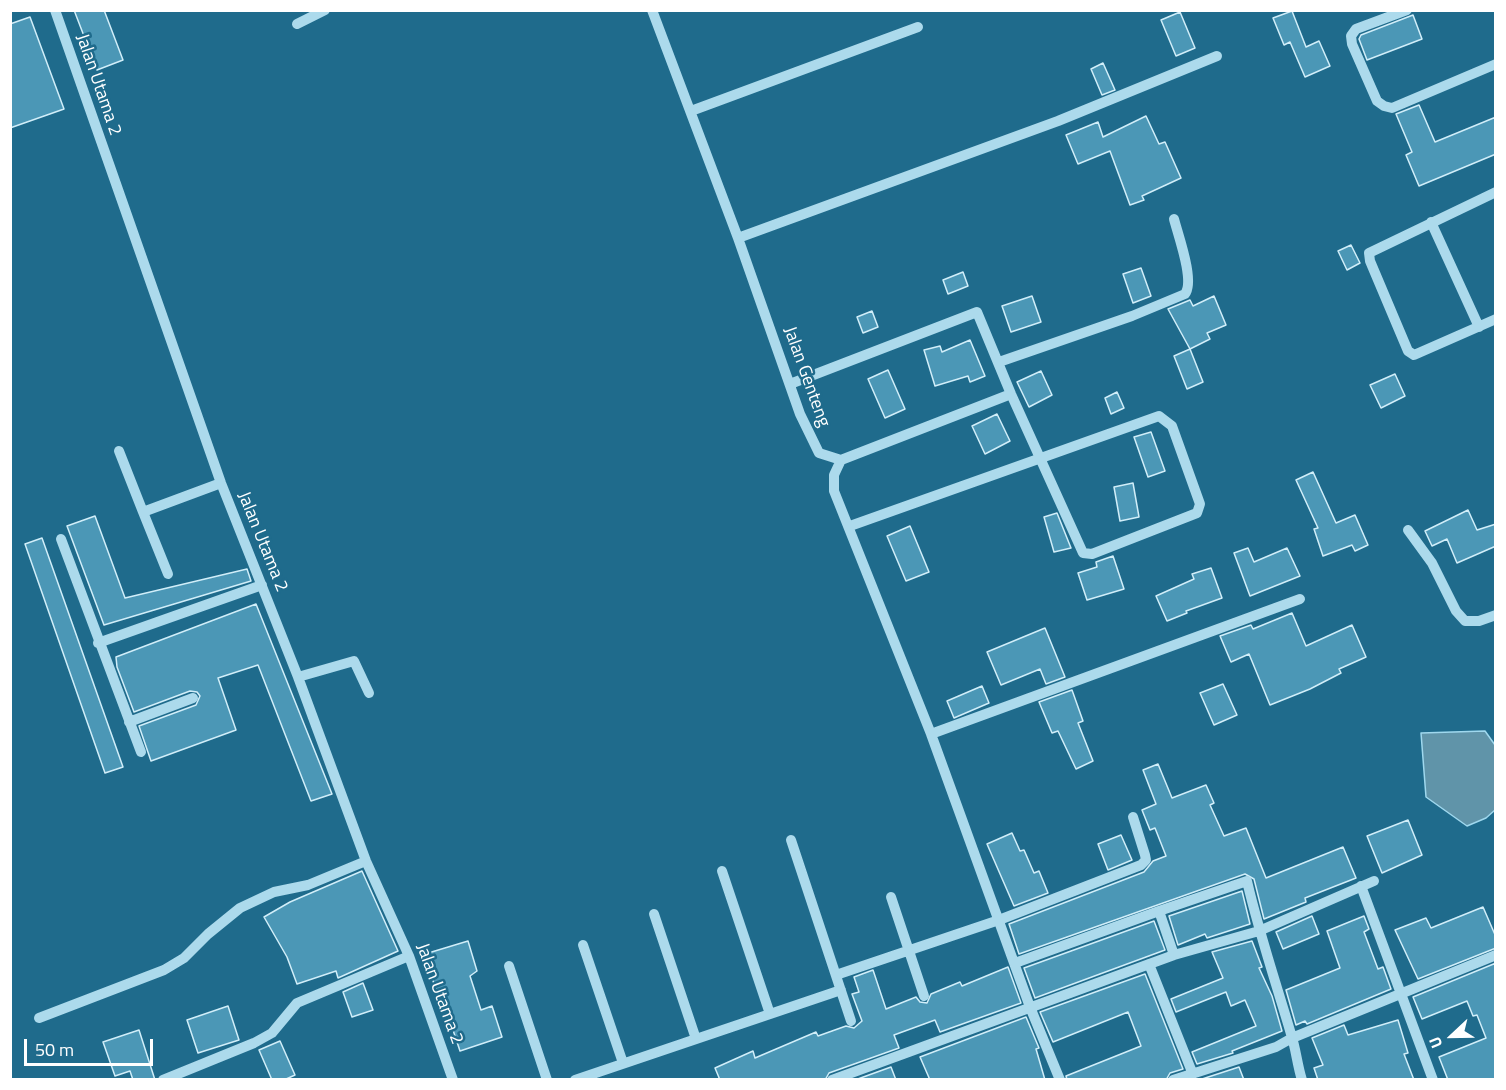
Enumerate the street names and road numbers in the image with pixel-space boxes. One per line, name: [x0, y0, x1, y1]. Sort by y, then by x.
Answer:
street label: Jalan Utama 2: [71, 31, 125, 139]
street label: Jalan Genteng: [778, 324, 834, 430]
street label: Jalan Utama 2: [232, 489, 292, 595]
street label: Jalan Utama 2: [411, 940, 467, 1048]

